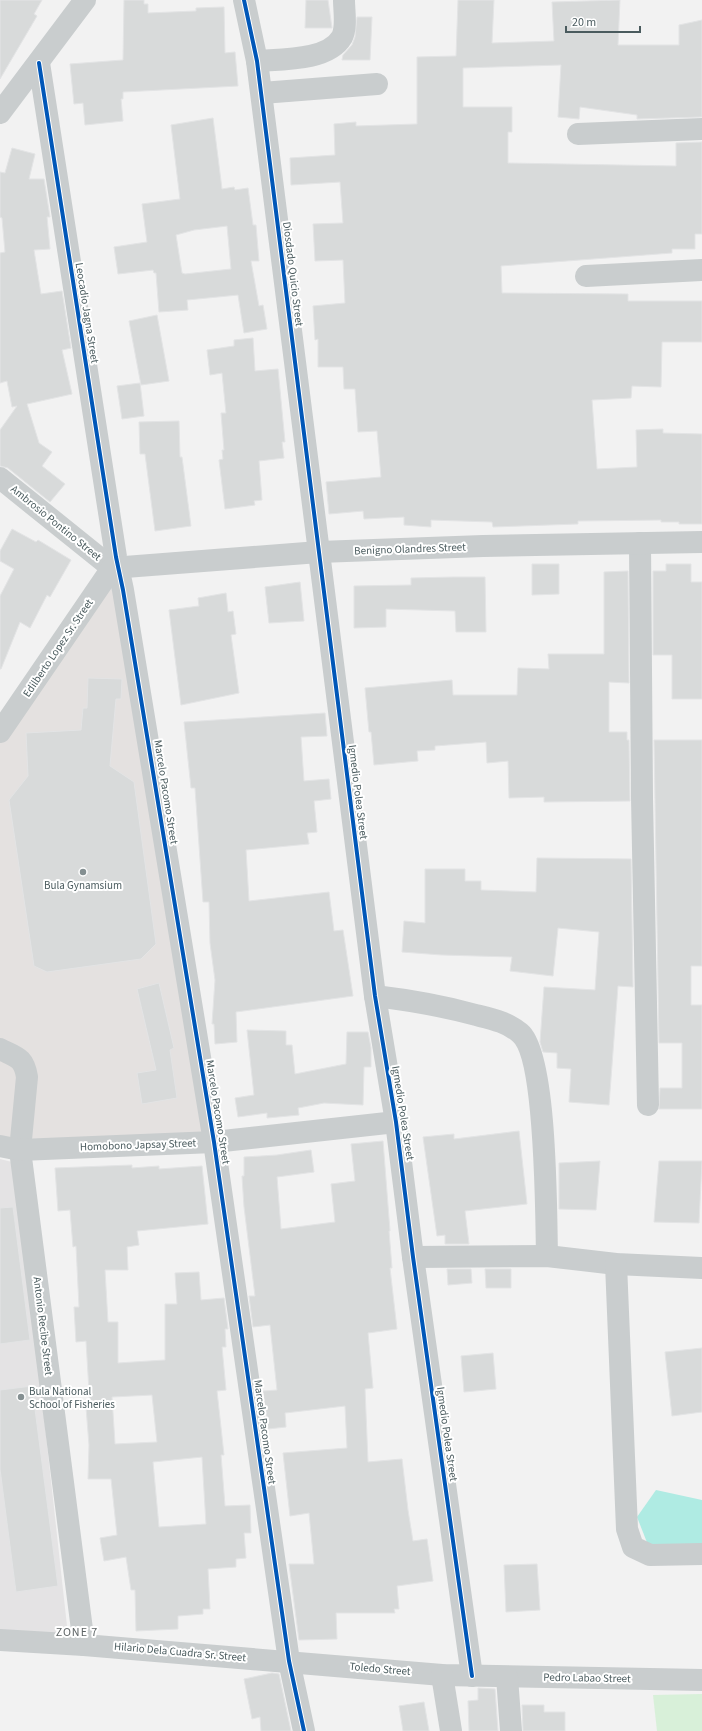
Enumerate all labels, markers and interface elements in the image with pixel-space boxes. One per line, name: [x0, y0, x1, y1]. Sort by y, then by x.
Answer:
scale bar: [566, 8, 640, 34]
text: 20 m: [572, 14, 596, 31]
street label: Diosdado Quicio Street: [279, 221, 307, 327]
street label: Leocadio Jagna Street: [72, 262, 102, 365]
street label: Ambrosio Pontino Street: [8, 482, 105, 564]
street label: Benigno Olandres Street: [354, 540, 466, 558]
street label: Edilberto Lopez Sr. Street: [19, 596, 97, 700]
street label: Marcelo Pacomo Street: [150, 739, 182, 845]
street label: Igmedio Polea Street: [345, 744, 371, 840]
marker: Bula Gynamsium: [78, 867, 88, 877]
place label: Bula Gynamsium: [44, 878, 122, 893]
street label: Marcelo Pacomo Street: [202, 1059, 234, 1165]
street label: Igmedio Polea Street: [388, 1065, 418, 1162]
street label: Homobono Japsay Street: [80, 1135, 197, 1155]
street label: Antonio Recibe Street: [30, 1276, 57, 1376]
street label: Marcelo Pacomo Street: [250, 1379, 280, 1485]
place label: Bula National School of Fisheries: [29, 1384, 115, 1412]
street label: Igmedio Polea Street: [433, 1386, 461, 1483]
marker: Bula National School of Fisheries: [16, 1392, 26, 1402]
district label: ZONE 7: [56, 1624, 98, 1641]
street label: Hilario Dela Cuadra Sr. Street: [113, 1639, 247, 1665]
street label: Toledo Street: [349, 1659, 411, 1679]
street label: Pedro Labao Street: [543, 1670, 631, 1686]

